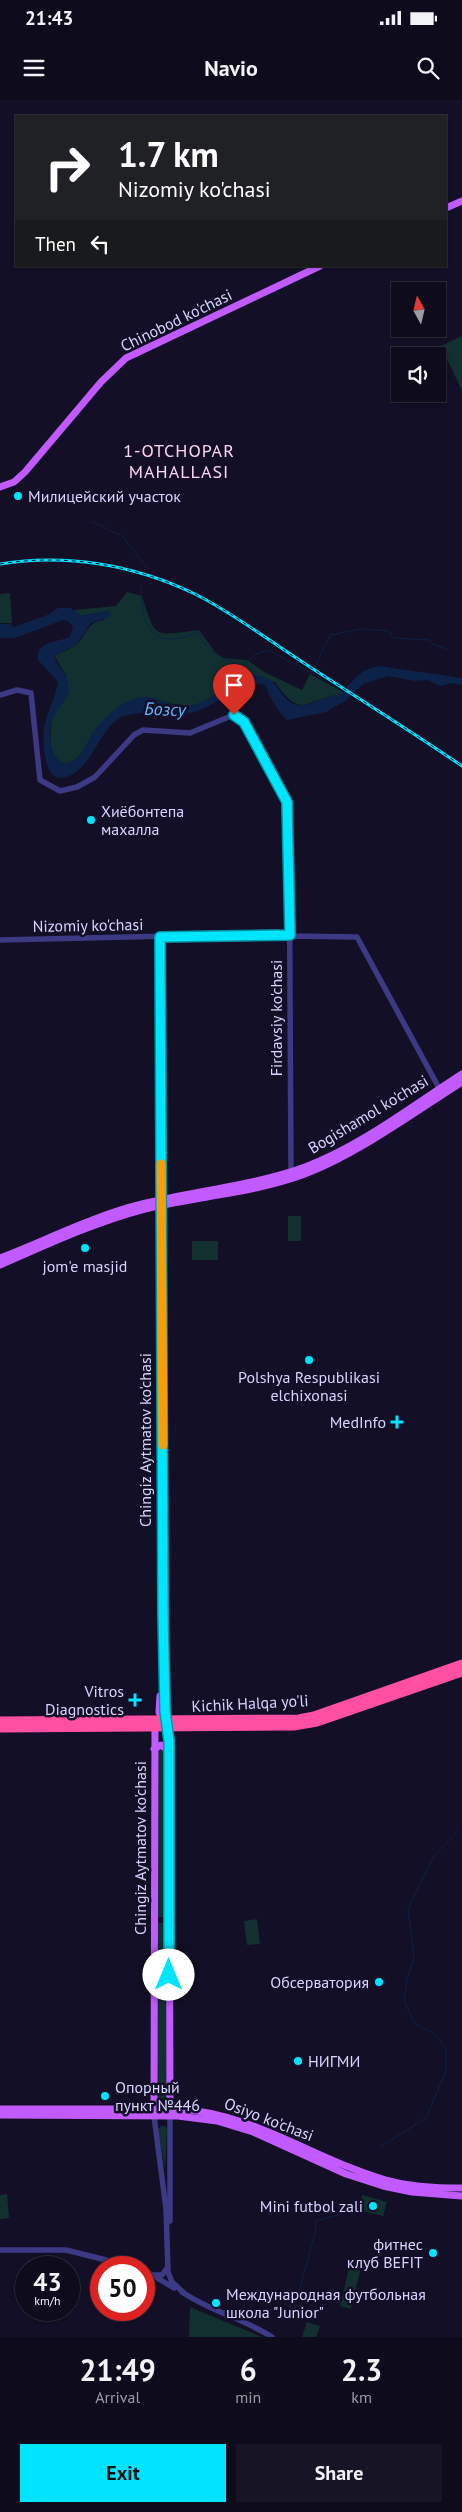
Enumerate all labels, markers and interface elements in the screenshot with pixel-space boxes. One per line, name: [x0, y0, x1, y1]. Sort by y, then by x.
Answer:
text: 21:43: [25, 6, 73, 30]
icon: menu: [20, 54, 48, 82]
text: Navio: [204, 54, 258, 82]
icon: search: [414, 54, 442, 82]
text: 1.7 km: [118, 131, 219, 177]
icon: right: [35, 135, 100, 200]
text: Nizomiy ko'chasi: [118, 175, 271, 203]
icon: left: [86, 230, 114, 258]
text: Then: [35, 232, 76, 256]
north arrow: [391, 282, 446, 338]
map controls: [391, 282, 446, 402]
street label: Chinobod ko'chasi: [117, 284, 235, 356]
button: sound: [391, 347, 446, 402]
district label: 1-OTCHOPAR MAHALLASI: [123, 439, 235, 483]
place label: Милицейский участок: [28, 486, 181, 506]
marker: Милицейский участок: [12, 490, 24, 502]
pin: [213, 664, 255, 715]
icon: arrive: [220, 671, 248, 699]
water label: Бозсу: [144, 697, 187, 721]
place label: Хиёбонтепа махалла: [101, 801, 184, 839]
marker: Хиёбонтепа махалла: [85, 814, 97, 826]
street label: Nizomiy ko'chasi: [32, 914, 144, 936]
street label: Firdavsiy ko'chasi: [266, 960, 286, 1076]
street label: Bogishamol ko'chasi: [304, 1070, 432, 1158]
marker: jom'e masjid: [79, 1242, 91, 1254]
place label: jom'e masjid: [43, 1256, 127, 1276]
street label: Chingiz Aytmatov ko'chasi: [135, 1353, 155, 1527]
marker: Polshya Respublikasi elchixonasi: [303, 1354, 315, 1366]
place label: Polshya Respublikasi elchixonasi: [238, 1367, 380, 1405]
place label: MedInfo: [330, 1412, 386, 1432]
marker: MedInfo: [390, 1415, 404, 1429]
place label: Vitros Diagnostics: [45, 1681, 124, 1719]
street label: Kichik Halqa yo'li: [191, 1690, 309, 1716]
marker: Vitros Diagnostics: [128, 1693, 142, 1707]
street label: Chingiz Aytmatov ko'chasi: [130, 1761, 150, 1935]
position arrow: [142, 1948, 194, 2000]
place label: Обсерватория: [270, 1972, 369, 1992]
marker: Обсерватория: [373, 1976, 385, 1988]
place label: НИГМИ: [308, 2051, 360, 2071]
marker: НИГМИ: [292, 2055, 304, 2067]
place label: Опорный пункт №446: [115, 2077, 200, 2115]
marker: Опорный пункт №446: [99, 2090, 111, 2102]
street label: Osiyo ko'chasi: [221, 2093, 317, 2145]
place label: Mini futbol zali: [260, 2196, 363, 2216]
marker: Mini futbol zali: [367, 2200, 379, 2212]
place label: фитнес клуб BEFIT: [347, 2234, 423, 2272]
marker: фитнес клуб BEFIT: [427, 2247, 439, 2259]
speed limit sign: 50: [90, 2256, 155, 2321]
text: 43: [33, 2266, 62, 2298]
place label: Международная футбольная школа "Junior": [226, 2284, 426, 2322]
text: km/h: [34, 2293, 61, 2308]
marker: Международная футбольная школа "Junior": [210, 2297, 222, 2309]
text: 21:49: [80, 2350, 156, 2389]
text: 6: [240, 2350, 257, 2389]
text: 2.3: [341, 2350, 382, 2389]
text: Arrival: [95, 2387, 140, 2407]
text: min: [235, 2387, 261, 2407]
text: km: [351, 2387, 372, 2407]
button: Exit: [20, 2444, 226, 2502]
button: Share: [236, 2444, 442, 2502]

